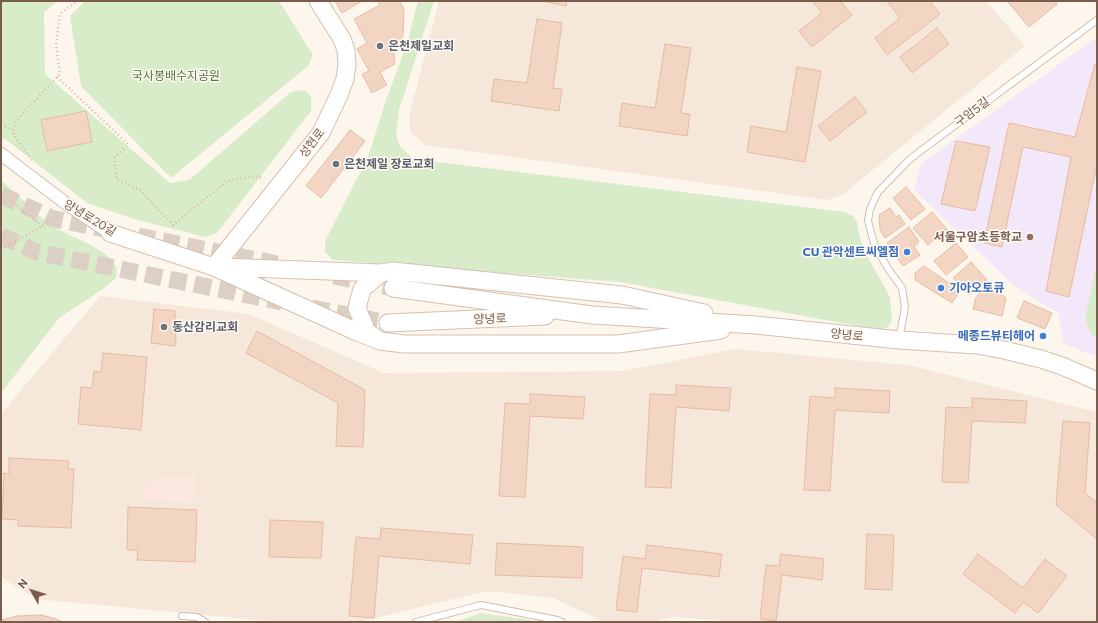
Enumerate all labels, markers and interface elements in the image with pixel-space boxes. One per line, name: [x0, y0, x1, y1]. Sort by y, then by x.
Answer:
place label: 은천제일교회: [388, 39, 454, 53]
marker: 은천제일교회: [375, 41, 385, 51]
park label: 국사봉배수지공원: [132, 69, 220, 83]
street label: 구암5길: [952, 94, 992, 130]
street label: 성현로: [296, 125, 328, 161]
place label: 은천제일 장로교회: [344, 157, 435, 171]
marker: 은천제일 장로교회: [331, 159, 341, 169]
street label: 양녕로20길: [61, 197, 119, 239]
place label: 서울구암초등학교: [934, 230, 1022, 244]
marker: 서울구암초등학교: [1025, 232, 1035, 242]
place label: CU 관악센트씨엘점: [802, 245, 899, 259]
marker: CU 관악센트씨엘점: [902, 247, 912, 257]
place label: 기아오토큐: [949, 281, 1004, 295]
marker: 기아오토큐: [936, 283, 946, 293]
street label: 양녕로: [473, 311, 507, 327]
place label: 동산감리교회: [172, 320, 238, 334]
marker: 동산감리교회: [159, 322, 169, 332]
street label: 양녕로: [830, 326, 864, 344]
place label: 메종드뷰티헤어: [958, 329, 1035, 343]
marker: 메종드뷰티헤어: [1038, 331, 1048, 341]
north arrow: [12, 571, 52, 611]
text: N: [15, 576, 30, 590]

